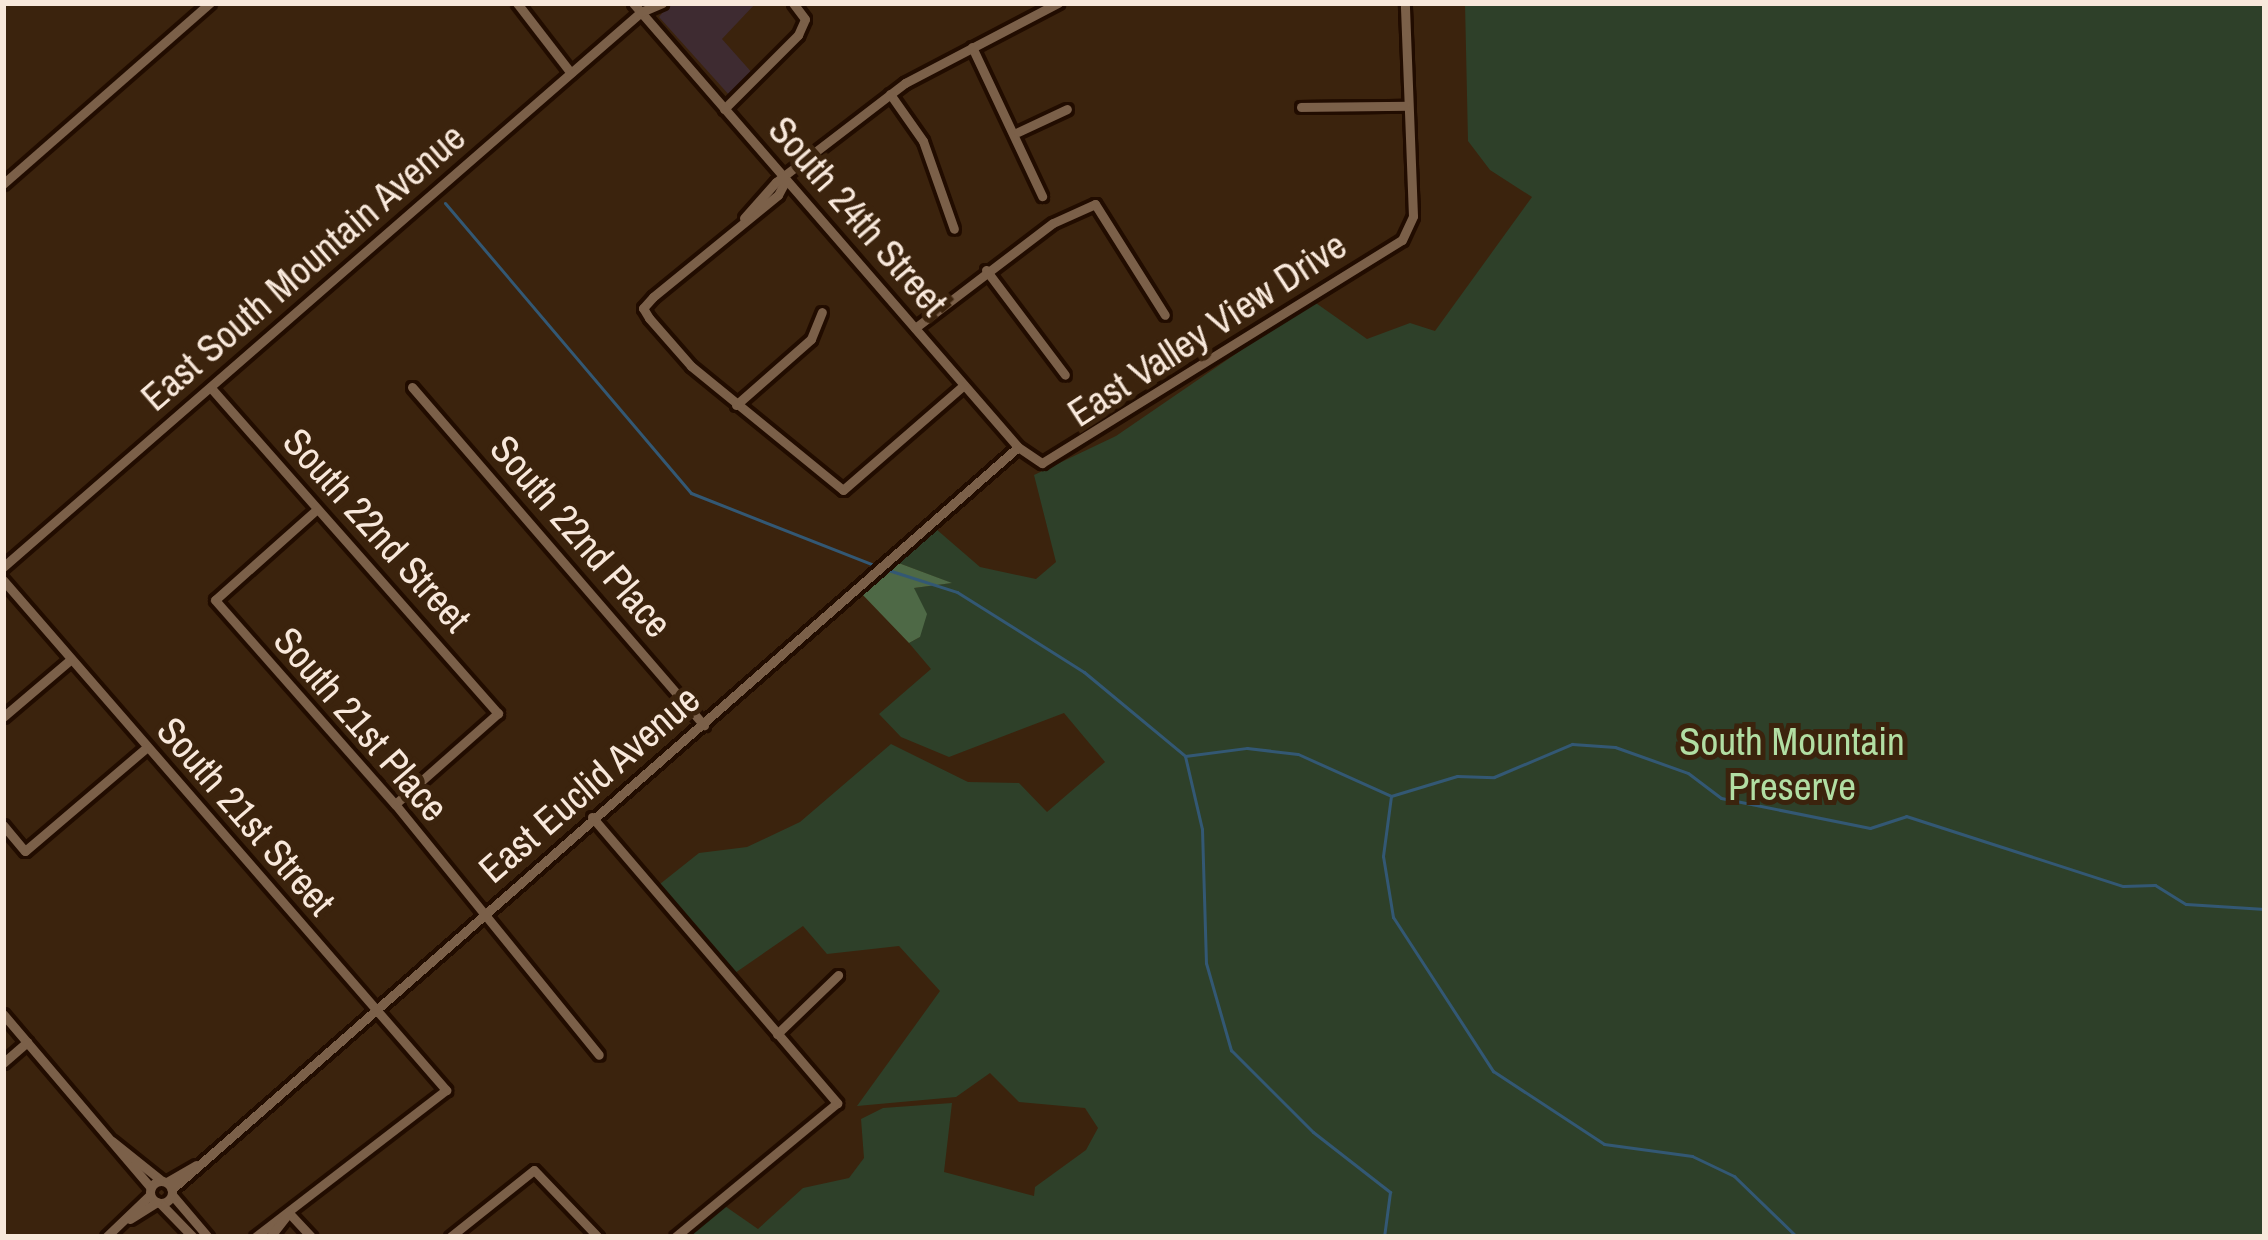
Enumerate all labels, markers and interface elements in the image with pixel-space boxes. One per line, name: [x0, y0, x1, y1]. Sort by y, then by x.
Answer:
street label: South 24th Street: [759, 107, 957, 325]
street label: East South Mountain Avenue: [131, 113, 475, 421]
street label: East Valley View Drive: [1059, 222, 1355, 436]
street label: South 22nd Street: [273, 419, 481, 641]
street label: South 22nd Place: [481, 425, 681, 647]
street label: South 21st Place: [264, 617, 458, 831]
street label: East Euclid Avenue: [469, 675, 709, 893]
street label: South 21st Street: [147, 707, 345, 925]
park label: South Mountain Preserve: [1679, 719, 1905, 810]

